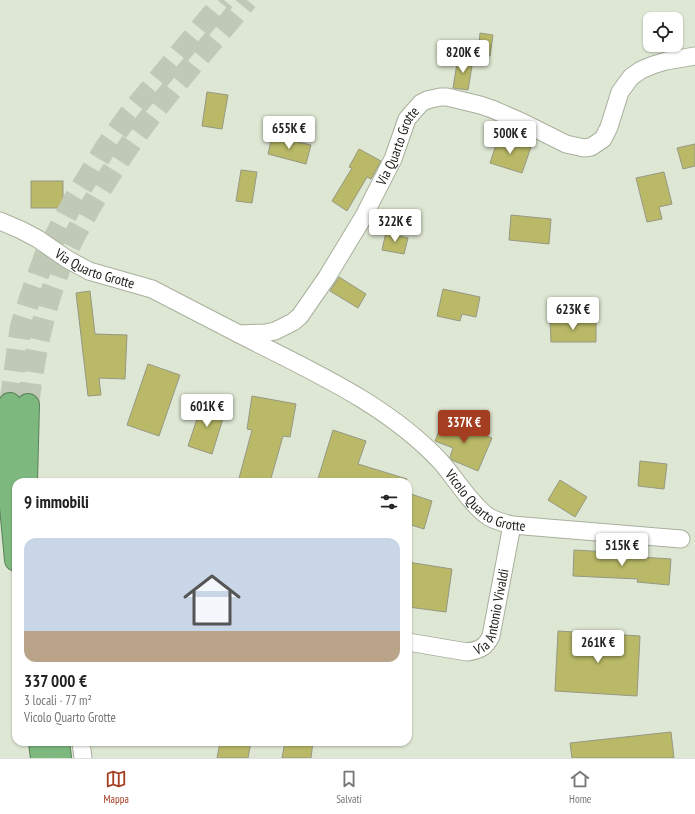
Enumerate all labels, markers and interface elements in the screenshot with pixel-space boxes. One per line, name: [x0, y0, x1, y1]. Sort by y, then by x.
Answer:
map controls: [643, 12, 683, 52]
button: locate: [643, 12, 683, 52]
pin: 820K €: [430, 40, 496, 74]
text: 820K €: [446, 44, 480, 61]
street label: Via Quarto Grotte: [372, 103, 423, 189]
pin: 655K €: [256, 116, 322, 150]
text: 655K €: [272, 120, 306, 137]
pin: 500K €: [477, 121, 543, 155]
text: 500K €: [493, 125, 527, 142]
pin: 322K €: [362, 209, 428, 243]
text: 322K €: [378, 213, 412, 230]
street label: Via Quarto Grotte: [51, 244, 137, 293]
pin: 623K €: [540, 297, 606, 331]
text: 623K €: [556, 301, 590, 318]
pin: 601K €: [174, 394, 240, 428]
text: 601K €: [190, 398, 224, 415]
pin: 337K €: [431, 410, 497, 444]
text: 337K €: [447, 414, 481, 431]
street label: Vicolo Quarto Grotte: [441, 465, 526, 535]
text: 9 immobili: [24, 491, 89, 513]
icon: filters: [378, 491, 400, 513]
pin: 515K €: [589, 533, 655, 567]
text: 515K €: [605, 537, 639, 554]
icon: home: [176, 564, 248, 636]
street label: Via Antonio Vivaldi: [471, 567, 513, 659]
pin: 261K €: [565, 630, 631, 664]
text: 261K €: [581, 634, 615, 651]
text: 337 000 €: [24, 670, 87, 692]
text: 3 locali · 77 m²: [24, 692, 92, 709]
text: Vicolo Quarto Grotte: [24, 709, 116, 726]
tab: Mappa: [104, 768, 129, 806]
tab: Salvati: [336, 768, 362, 806]
tab: Home: [569, 768, 591, 806]

